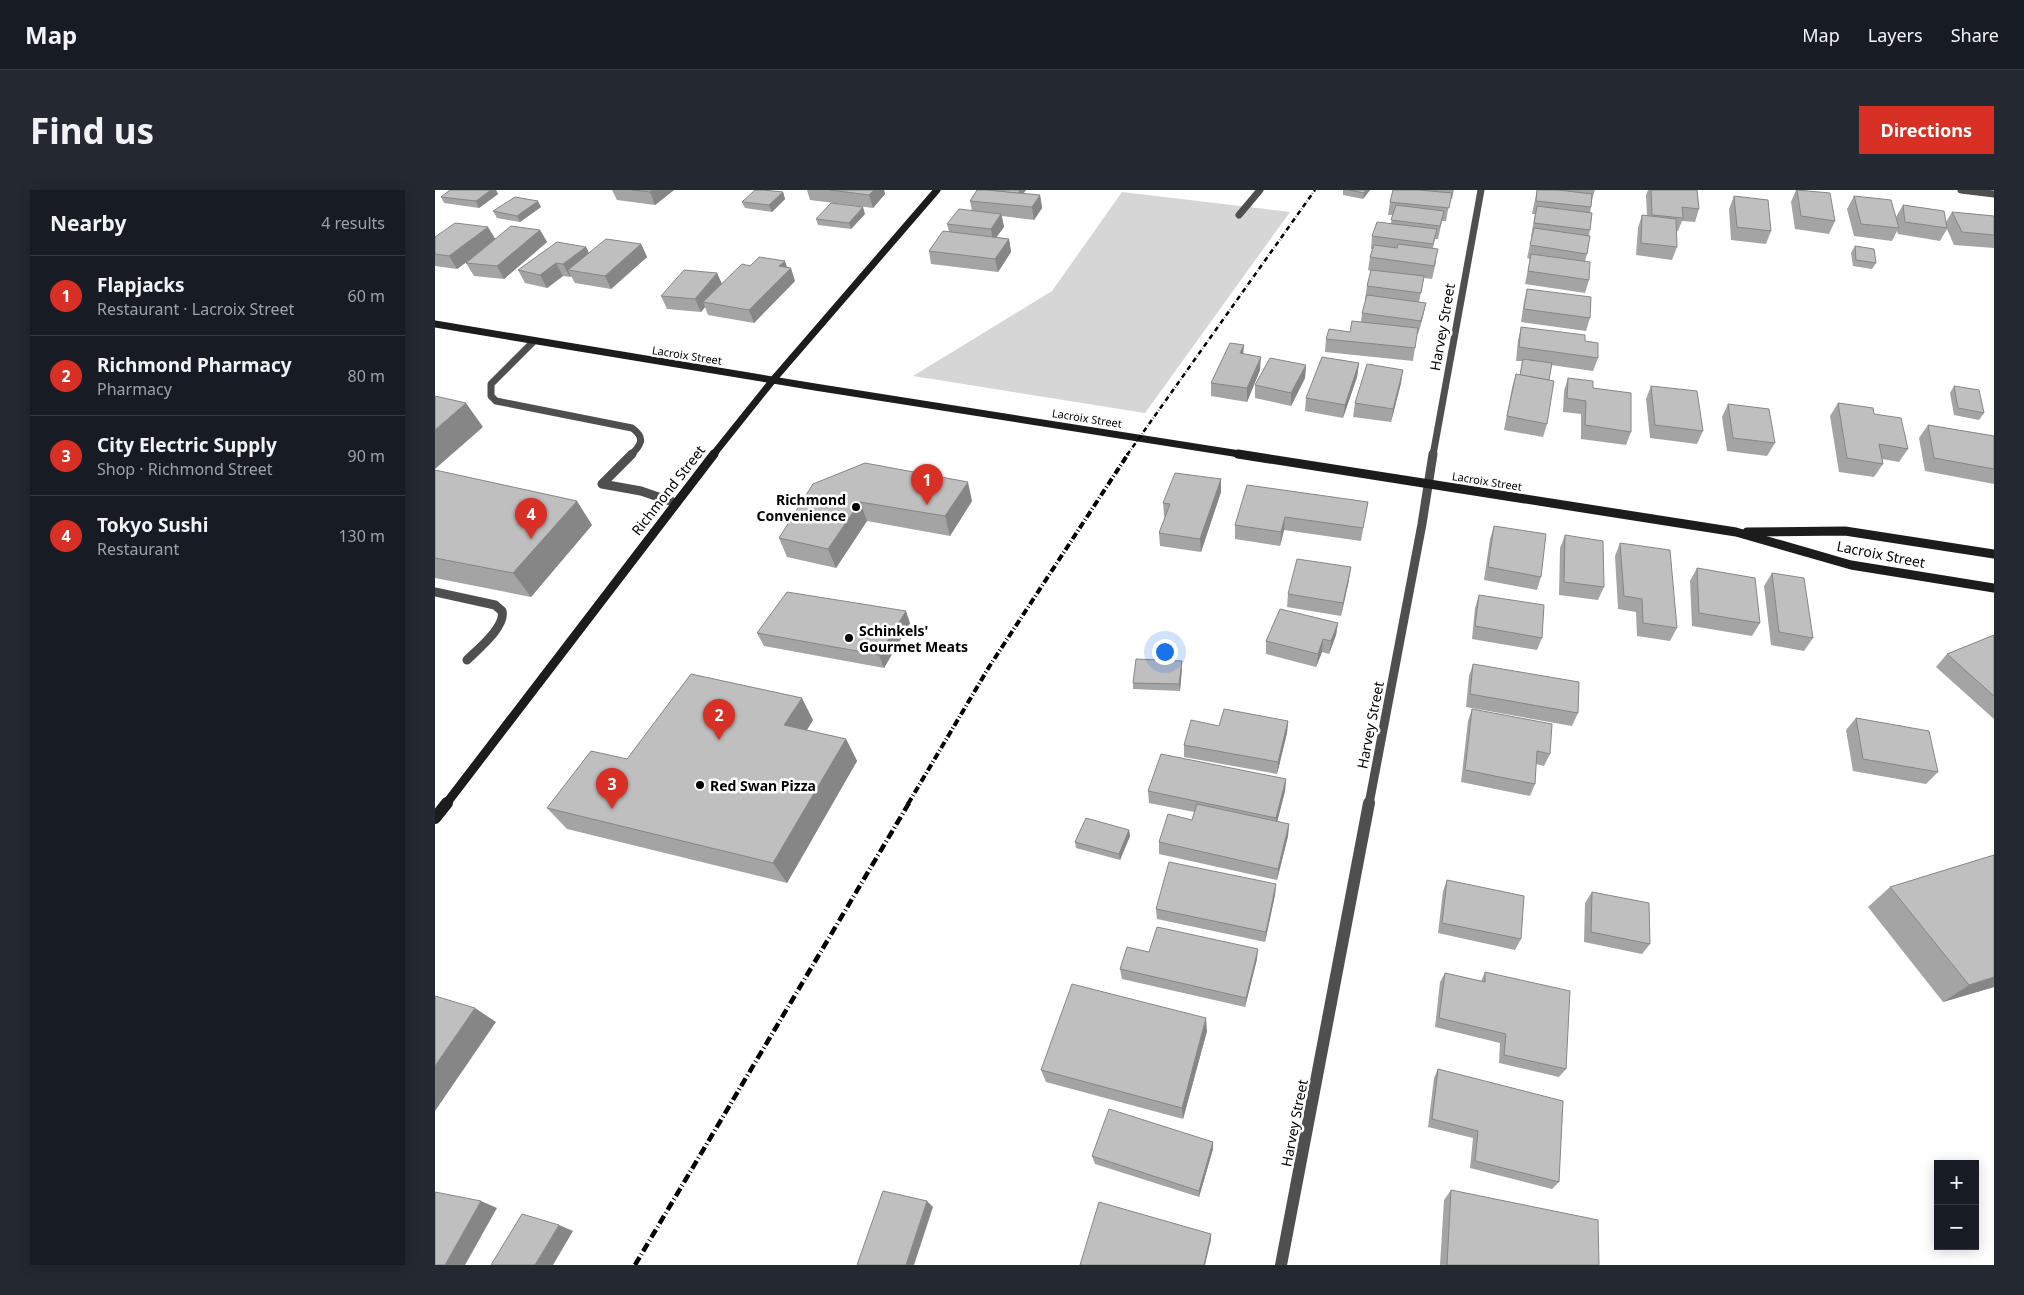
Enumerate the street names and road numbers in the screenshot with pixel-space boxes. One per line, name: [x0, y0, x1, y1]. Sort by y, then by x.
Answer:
street label: Harvey Street: [1425, 282, 1459, 372]
street label: Lacroix Street: [651, 342, 723, 368]
street label: Lacroix Street: [1051, 405, 1123, 431]
street label: Richmond Street: [627, 441, 709, 539]
street label: Lacroix Street: [1451, 468, 1523, 494]
street label: Lacroix Street: [1835, 536, 1927, 572]
street label: Harvey Street: [1352, 680, 1388, 770]
street label: Harvey Street: [1276, 1078, 1312, 1168]

